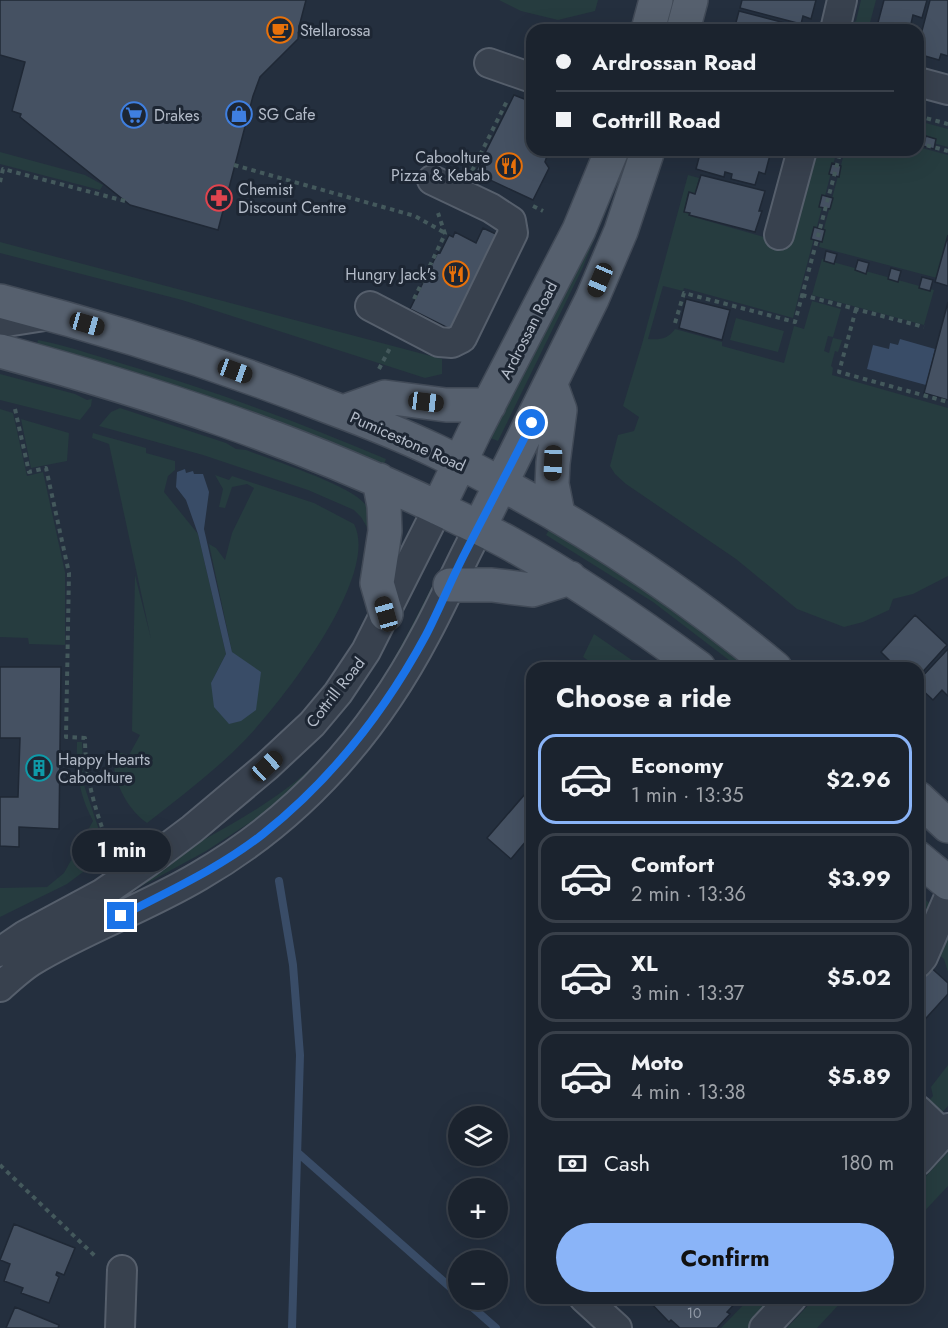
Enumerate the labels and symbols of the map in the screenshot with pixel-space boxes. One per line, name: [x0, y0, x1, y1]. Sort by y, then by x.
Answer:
cafe icon: Stellarossa: [265, 15, 295, 45]
place label: Stellarossa: [300, 19, 370, 42]
shop icon: SG Cafe: [224, 99, 254, 129]
supermarket icon: Drakes: [119, 100, 149, 130]
place label: SG Cafe: [258, 103, 315, 126]
place label: Drakes: [154, 104, 200, 127]
place label: Caboolture Pizza & Kebab: [391, 146, 490, 187]
restaurant icon: Caboolture Pizza & Kebab: [494, 151, 524, 181]
place label: Chemist Discount Centre: [238, 178, 346, 219]
pharmacy icon: Chemist Discount Centre: [204, 183, 234, 213]
restaurant icon: Hungry Jack's: [441, 259, 471, 289]
car: [585, 260, 615, 300]
place label: Hungry Jack's: [345, 263, 436, 286]
street label: Ardrossan Road: [494, 277, 563, 383]
car: [67, 310, 107, 338]
car: [215, 356, 255, 386]
car: [407, 391, 445, 413]
street label: Pumicestone Road: [346, 406, 469, 477]
route start: [518, 409, 545, 436]
car: [543, 445, 563, 481]
car: [372, 594, 400, 634]
street label: Cottrill Road: [301, 652, 370, 732]
car: [248, 747, 286, 785]
place label: Happy Hearts Caboolture: [58, 748, 150, 789]
building icon: Happy Hearts Caboolture: [24, 753, 54, 783]
callout: 1 min: [72, 829, 170, 871]
route end: [107, 902, 134, 929]
house number: 10: [687, 1303, 701, 1323]

